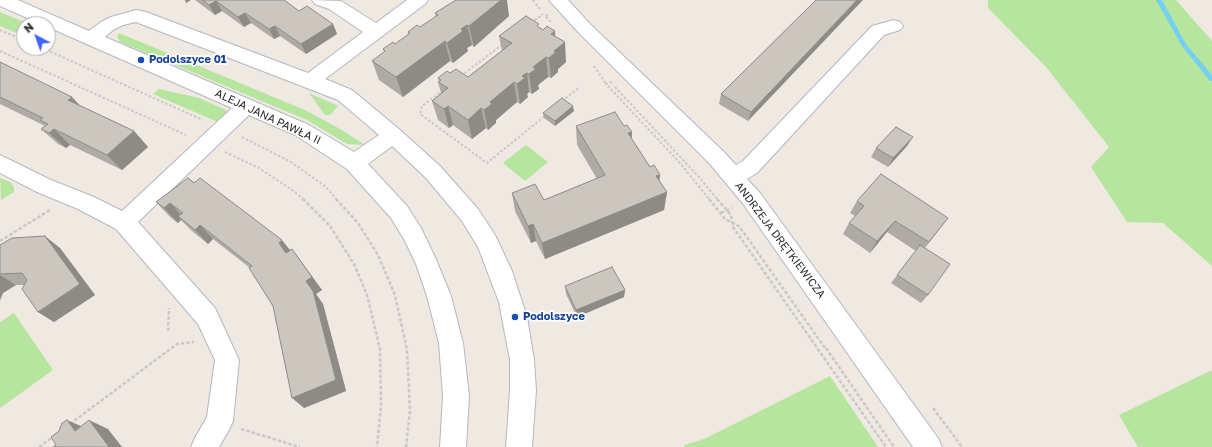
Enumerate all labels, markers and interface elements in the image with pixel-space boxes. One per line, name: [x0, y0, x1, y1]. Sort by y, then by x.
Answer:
north arrow: [16, 16, 56, 56]
text: N: [21, 20, 36, 35]
place label: Podolszyce 01: [149, 53, 227, 67]
marker: Podolszyce 01: [136, 55, 146, 65]
street label: ALEJA JANA PAWŁA II: [213, 87, 323, 147]
street label: ANDRZEJA DRĘTKIEWICZA: [732, 179, 828, 301]
place label: Podolszyce: [523, 310, 585, 324]
marker: Podolszyce: [510, 312, 520, 322]

